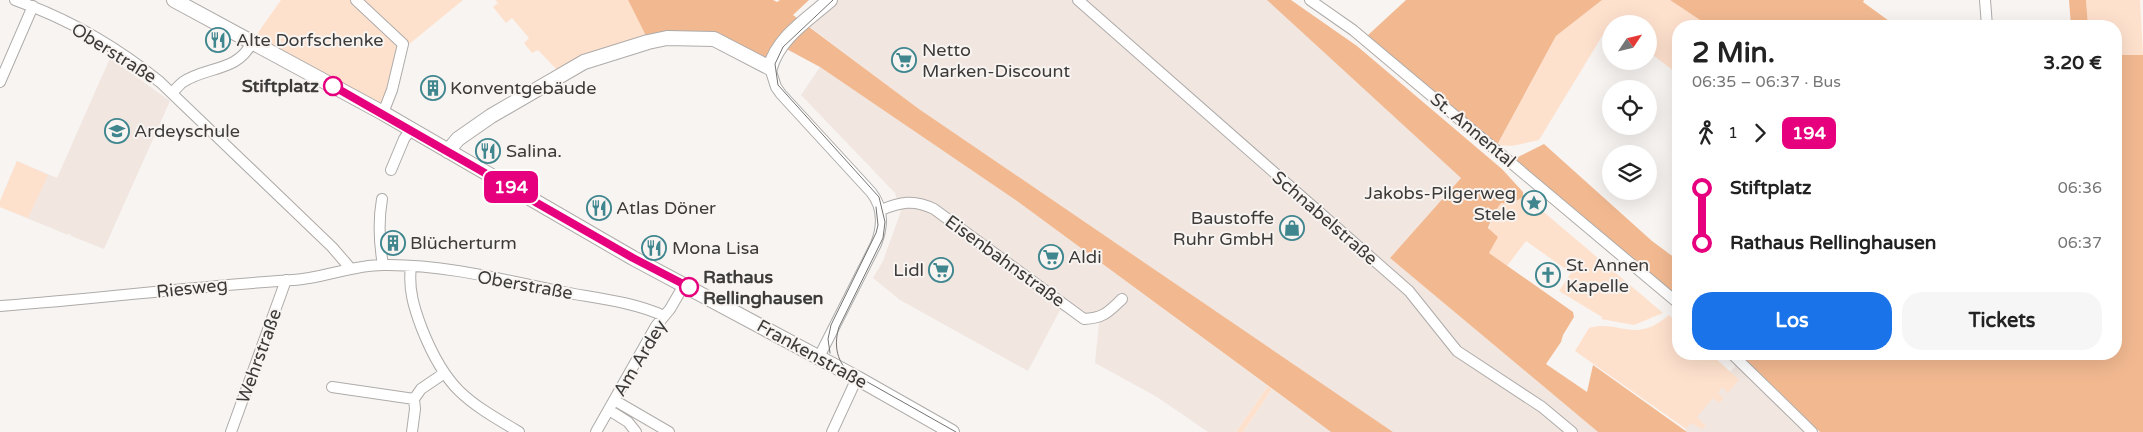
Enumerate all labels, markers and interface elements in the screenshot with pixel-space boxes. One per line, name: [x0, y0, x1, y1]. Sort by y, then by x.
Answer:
north arrow: [1602, 15, 1658, 70]
map controls: [1602, 15, 1657, 200]
street label: Oberstraße: [67, 18, 161, 88]
restaurant icon: Alte Dorfschenke: [205, 27, 231, 53]
place label: Alte Dorfschenke: [236, 29, 384, 51]
text: 2 Min.: [1692, 36, 1775, 70]
place label: Netto Marken-Discount: [922, 39, 1070, 82]
supermarket icon: Netto Marken-Discount: [891, 47, 917, 73]
text: 3.20 €: [2043, 52, 2102, 74]
text: 06:35 – 06:37 · Bus: [1692, 72, 1841, 92]
place label: Stiftplatz: [242, 75, 319, 97]
building icon: Konventgebäude: [420, 75, 446, 101]
marker: Stiftplatz: [323, 76, 343, 96]
place label: Konventgebäude: [450, 77, 596, 99]
button: locate: [1602, 80, 1657, 135]
street label: St. Annental: [1426, 88, 1520, 172]
school or university icon: Ardeyschule: [104, 118, 130, 144]
icon: walk: [1692, 119, 1720, 147]
icon: forward: [1746, 119, 1774, 147]
place label: Ardeyschule: [134, 120, 240, 142]
text: 194: [1792, 122, 1826, 144]
text: 1: [1728, 123, 1738, 143]
restaurant icon: Salina.: [475, 138, 501, 164]
place label: Salina.: [506, 140, 562, 162]
button: layers: [1602, 145, 1657, 200]
street label: Schnabelstraße: [1268, 166, 1382, 270]
line badge: 194: [482, 171, 540, 203]
text: 194: [494, 176, 528, 198]
text: Stiftplatz: [1730, 177, 1812, 199]
text: 06:36: [2058, 178, 2102, 198]
place label: Jakobs-Pilgerweg Stele: [1365, 182, 1516, 225]
place icon: Jakobs-Pilgerweg Stele: [1521, 190, 1547, 216]
restaurant icon: Atlas Döner: [586, 195, 612, 221]
place label: Atlas Döner: [616, 197, 716, 219]
place label: Baustoffe Ruhr GmbH: [1173, 207, 1274, 250]
street label: Eisenbahnstraße: [941, 210, 1069, 312]
shop icon: Baustoffe Ruhr GmbH: [1279, 215, 1305, 241]
building icon: Blücherturm: [380, 230, 406, 256]
place label: Blücherturm: [410, 232, 517, 254]
text: Rathaus Rellinghausen: [1730, 232, 1936, 254]
text: 06:37: [2058, 233, 2102, 253]
restaurant icon: Mona Lisa: [641, 235, 667, 261]
place label: Mona Lisa: [672, 237, 759, 259]
supermarket icon: Aldi: [1038, 244, 1064, 270]
place label: Aldi: [1068, 246, 1102, 268]
place label: St. Annen Kapelle: [1566, 254, 1649, 297]
supermarket icon: Lidl: [928, 257, 954, 283]
place label: Lidl: [893, 259, 924, 281]
church icon: St. Annen Kapelle: [1535, 262, 1561, 288]
street label: Oberstraße: [476, 266, 574, 304]
place label: Rathaus Rellinghausen: [703, 266, 824, 309]
street label: Riesweg: [155, 273, 229, 303]
marker: Rathaus Rellinghausen: [679, 277, 699, 297]
button: Los: [1692, 292, 1892, 350]
button: Tickets: [1902, 292, 2102, 350]
street label: Wehrstraße: [232, 306, 286, 406]
street label: Am Ardey: [609, 315, 672, 400]
street label: Frankenstraße: [753, 315, 871, 393]

